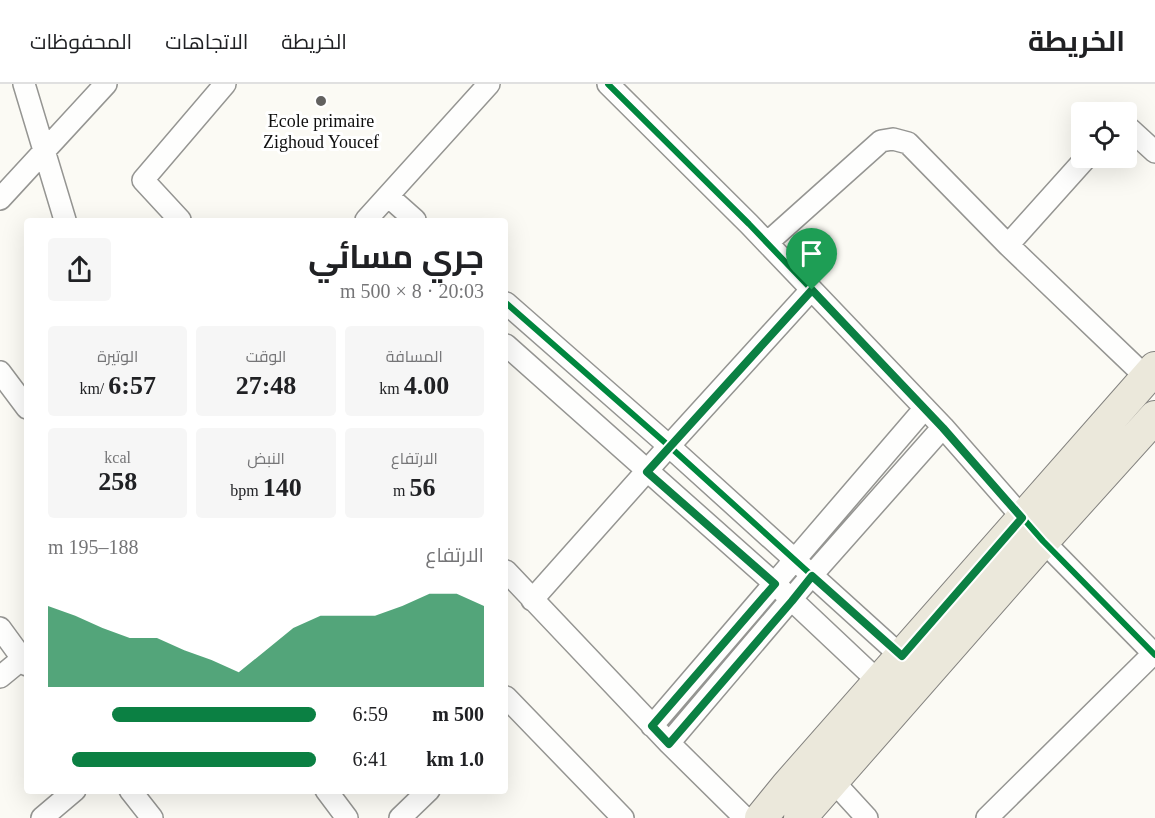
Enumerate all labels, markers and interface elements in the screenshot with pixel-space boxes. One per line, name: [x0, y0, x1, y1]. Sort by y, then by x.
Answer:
text: الخريطة: [1028, 26, 1125, 57]
text: المحفوظات: [30, 30, 132, 54]
text: الاتجاهات: [165, 30, 248, 54]
text: الخريطة: [281, 30, 347, 54]
marker: Ecole primaire Zighoud Youcef: [314, 94, 328, 108]
map controls: [1071, 102, 1137, 168]
button: locate: [1071, 102, 1137, 168]
place label: Ecole primaire Zighoud Youcef: [263, 111, 379, 152]
pin: [786, 228, 837, 290]
icon: arrive: [795, 237, 828, 270]
button: share: [48, 238, 111, 301]
text: جري مسائي: [308, 239, 484, 275]
text: 20:03 · 8 × 500 m: [340, 280, 484, 302]
text: الوتيرة: [97, 348, 138, 365]
text: الوقت: [246, 348, 286, 365]
text: المسافة: [386, 348, 443, 365]
text: 6:57: [108, 371, 156, 400]
text: 27:48: [236, 371, 296, 400]
text: 4.00: [404, 371, 449, 400]
text: /km: [79, 380, 108, 397]
text: km: [379, 380, 404, 397]
text: kcal: [104, 449, 131, 466]
text: النبض: [247, 450, 285, 467]
text: الارتفاع: [391, 450, 438, 467]
text: 258: [98, 467, 137, 496]
text: 140: [263, 473, 302, 502]
text: 56: [410, 473, 436, 502]
text: bpm: [230, 482, 263, 499]
text: m: [393, 482, 410, 499]
text: 188–195 m: [48, 536, 139, 558]
text: الارتفاع: [425, 544, 484, 566]
text: 6:59: [352, 703, 388, 725]
text: 500 m: [432, 703, 484, 725]
text: 6:41: [352, 748, 388, 770]
text: 1.0 km: [426, 748, 484, 770]

